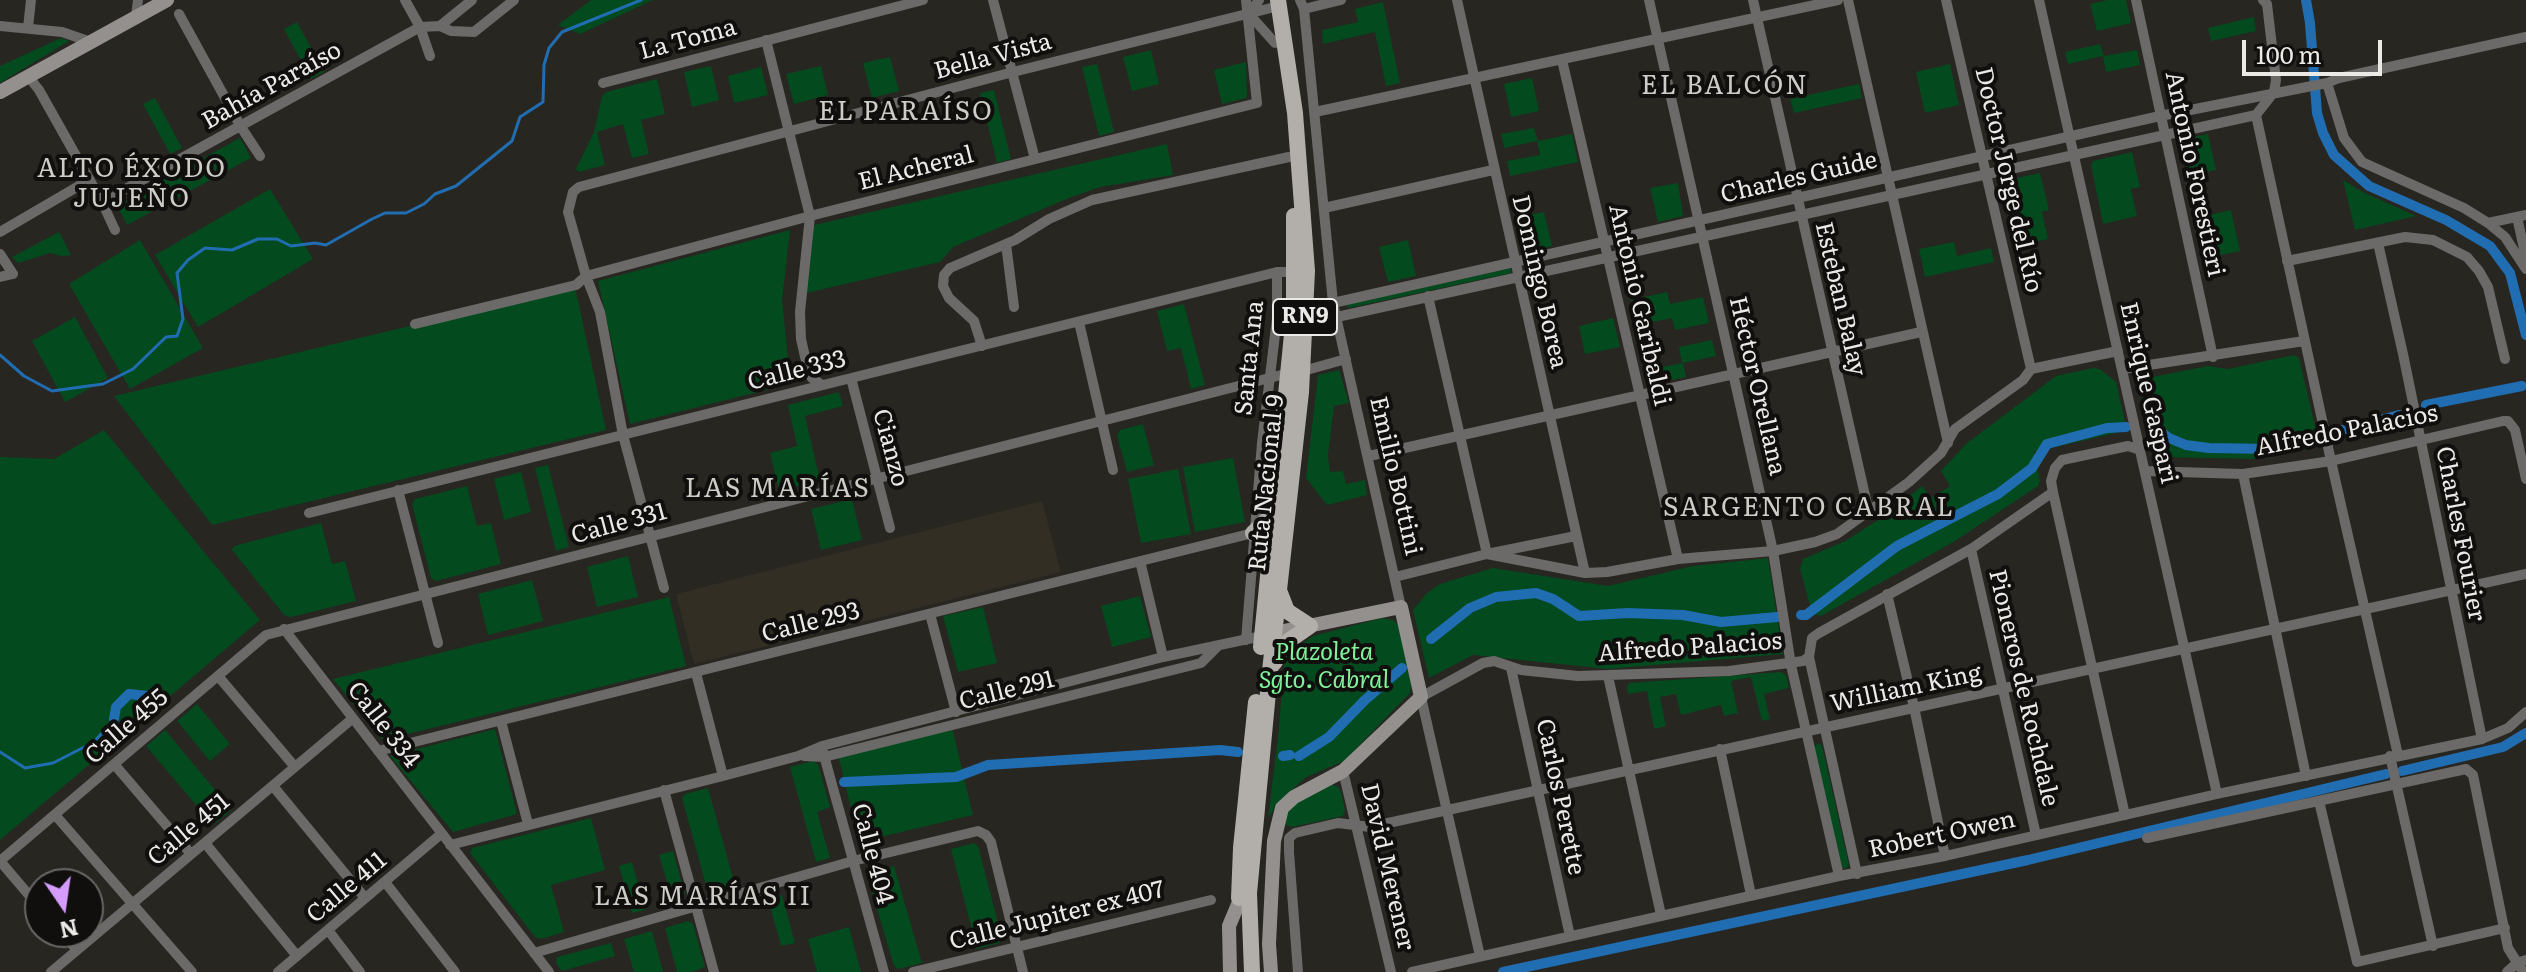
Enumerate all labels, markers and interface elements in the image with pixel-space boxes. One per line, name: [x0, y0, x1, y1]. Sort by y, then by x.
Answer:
street label: La Toma: [636, 13, 740, 67]
scale bar: [2246, 24, 2386, 74]
street label: Bella Vista: [931, 28, 1055, 86]
street label: Bahía Paraíso: [197, 36, 347, 136]
text: 100 m: [2256, 36, 2322, 71]
street label: Doctor Jorge del Río: [1968, 64, 2048, 296]
street label: Antonio Forestieri: [2158, 69, 2230, 279]
district label: EL BALCÓN: [1641, 70, 1809, 102]
district label: EL PARAÍSO: [818, 96, 994, 128]
street label: El Acheral: [855, 141, 977, 197]
street label: Charles Guide: [1718, 146, 1880, 210]
district label: ALTO ÉXODO JUJEÑO: [37, 153, 227, 214]
street label: Domingo Borea: [1505, 192, 1573, 372]
street label: Antonio Garibaldi: [1602, 201, 1676, 409]
street label: Esteban Balay: [1808, 219, 1872, 379]
street label: Héctor Orellana: [1722, 294, 1792, 478]
street label: Santa Ana: [1230, 299, 1270, 417]
road number: RN9: [1273, 299, 1337, 335]
street label: Enrique Gaspari: [2113, 299, 2183, 487]
street label: Calle 333: [745, 345, 849, 397]
street label: Ruta Nacional 9: [1243, 393, 1291, 573]
street label: Emilio Bottini: [1363, 394, 1427, 558]
street label: Alfredo Palacios: [2254, 399, 2440, 463]
street label: Cianzo: [866, 406, 914, 490]
street label: Charles Fourier: [2429, 444, 2491, 624]
district label: LAS MARÍAS: [685, 473, 871, 505]
district label: SARGENTO CABRAL: [1663, 492, 1955, 524]
street label: Calle 331: [568, 497, 670, 551]
street label: Pioneros de Rochdale: [1982, 567, 2064, 809]
street label: Calle 293: [759, 597, 863, 649]
street label: Alfredo Palacios: [1597, 627, 1783, 669]
park label: Plazoleta Sgto. Cabral: [1259, 639, 1389, 695]
street label: William King: [1828, 659, 1984, 719]
street label: Calle 291: [956, 665, 1058, 717]
street label: Calle 334: [341, 676, 425, 774]
street label: Calle 455: [80, 683, 174, 771]
street label: Carlos Perette: [1529, 716, 1591, 878]
street label: David Merener: [1354, 781, 1420, 953]
street label: Calle 451: [142, 788, 236, 872]
street label: Calle 404: [845, 801, 899, 907]
street label: Robert Owen: [1866, 805, 2018, 865]
street label: Calle 411: [301, 846, 393, 930]
north arrow: [24, 868, 104, 948]
street label: Calle Jupiter ex 407: [947, 875, 1167, 957]
district label: LAS MARÍAS II: [594, 881, 812, 913]
text: N: [56, 912, 82, 948]

